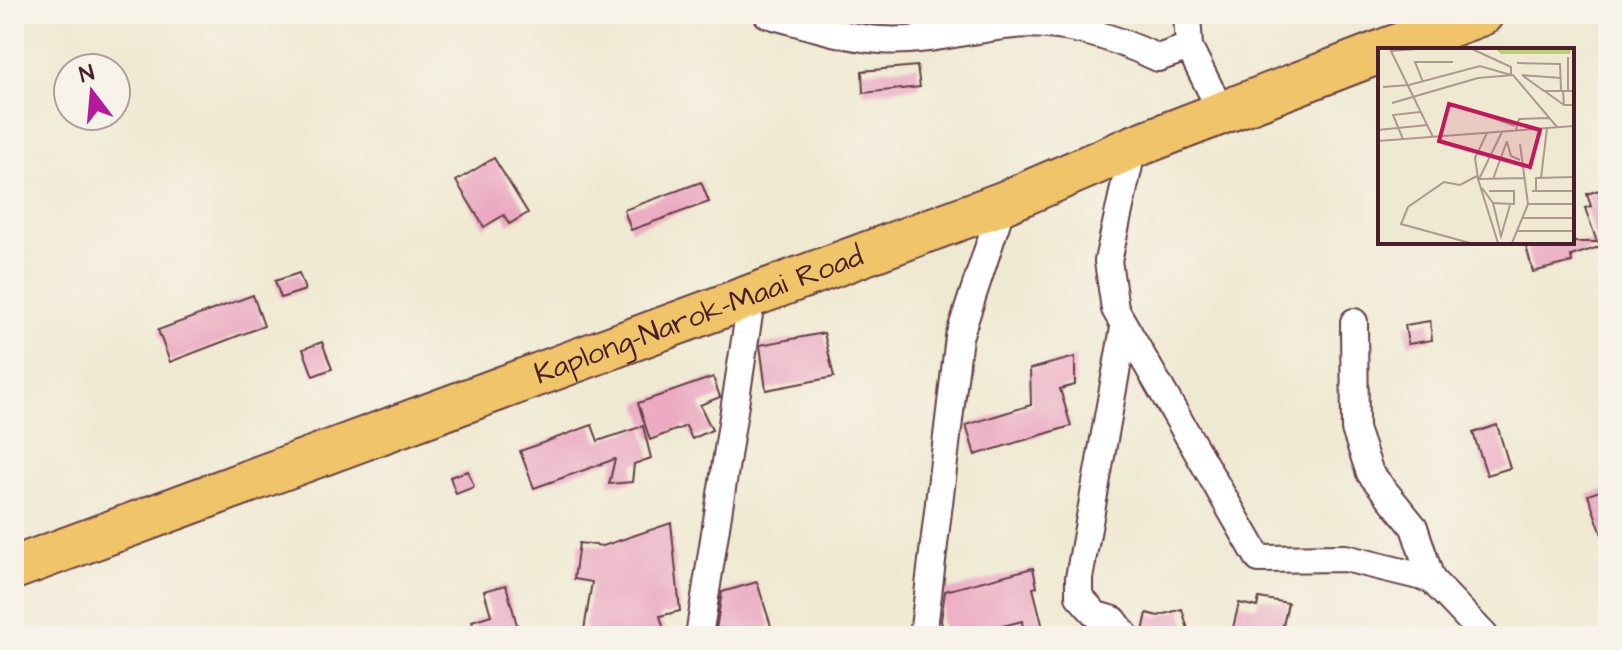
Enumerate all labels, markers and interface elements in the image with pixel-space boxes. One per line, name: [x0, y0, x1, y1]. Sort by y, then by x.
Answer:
inset map: [1378, 48, 1574, 244]
north arrow: [52, 52, 132, 132]
text: N: [76, 57, 98, 91]
street label: Kaplong-Narok-Maai Road: [529, 235, 869, 395]

